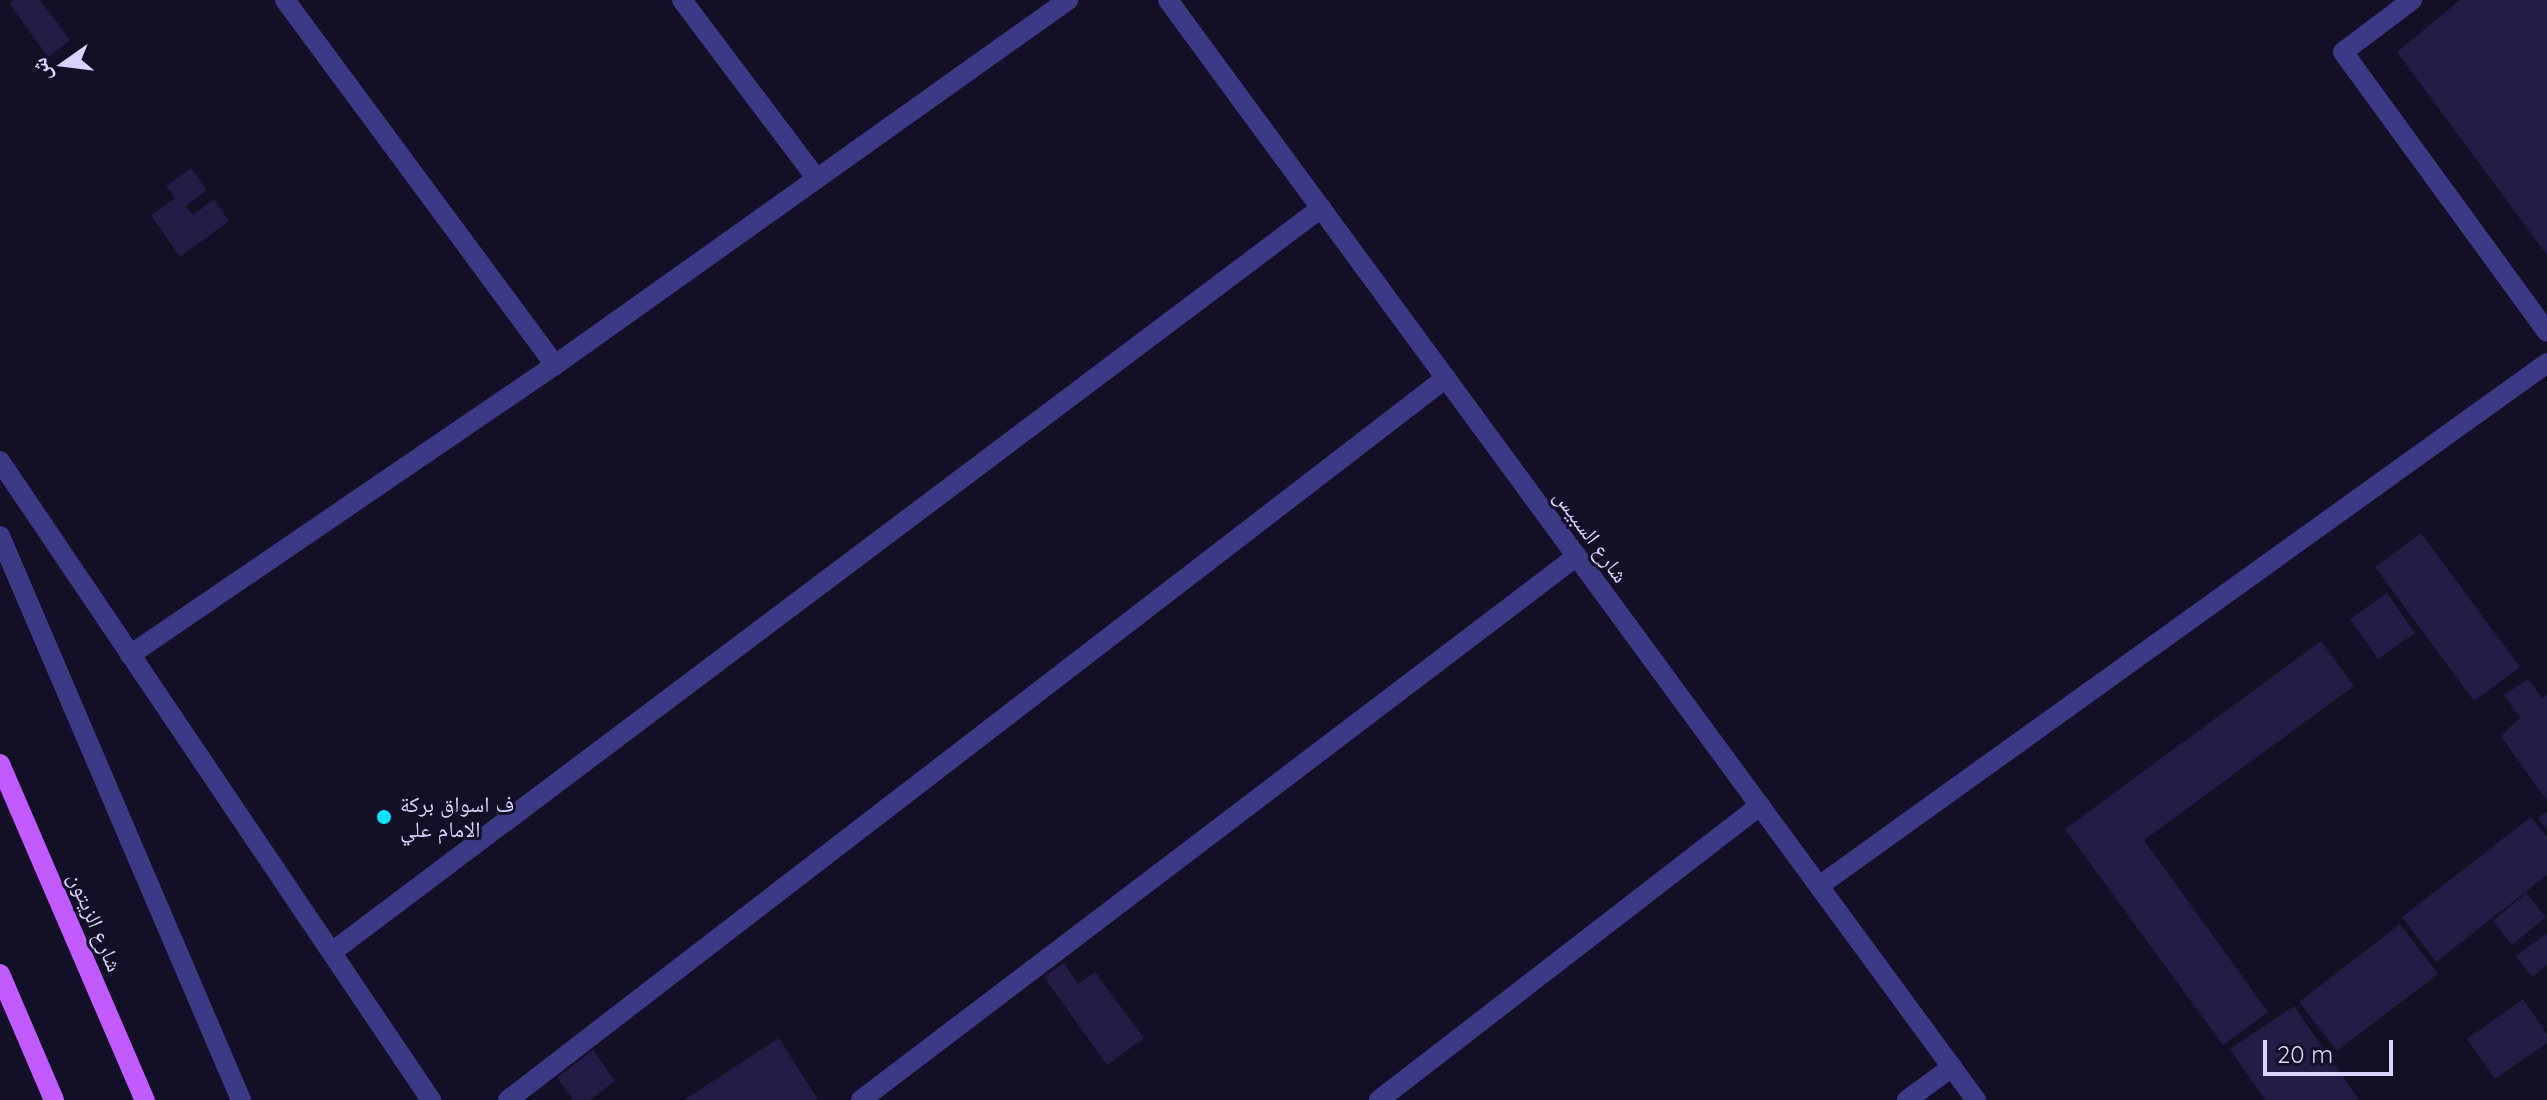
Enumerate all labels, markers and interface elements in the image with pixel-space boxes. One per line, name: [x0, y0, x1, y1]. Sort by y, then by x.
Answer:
north arrow: [24, 24, 104, 104]
text: ش: [24, 55, 57, 85]
street label: شارع السبيس: [1548, 484, 1634, 588]
place label: ف اسواق بركة الامام علي: [400, 791, 514, 842]
marker: ف اسواق بركة الامام علي: [375, 808, 393, 826]
street label: شارع الزيتون: [62, 868, 128, 976]
scale bar: [2267, 1024, 2397, 1074]
text: 20 m: [2277, 1039, 2333, 1069]

